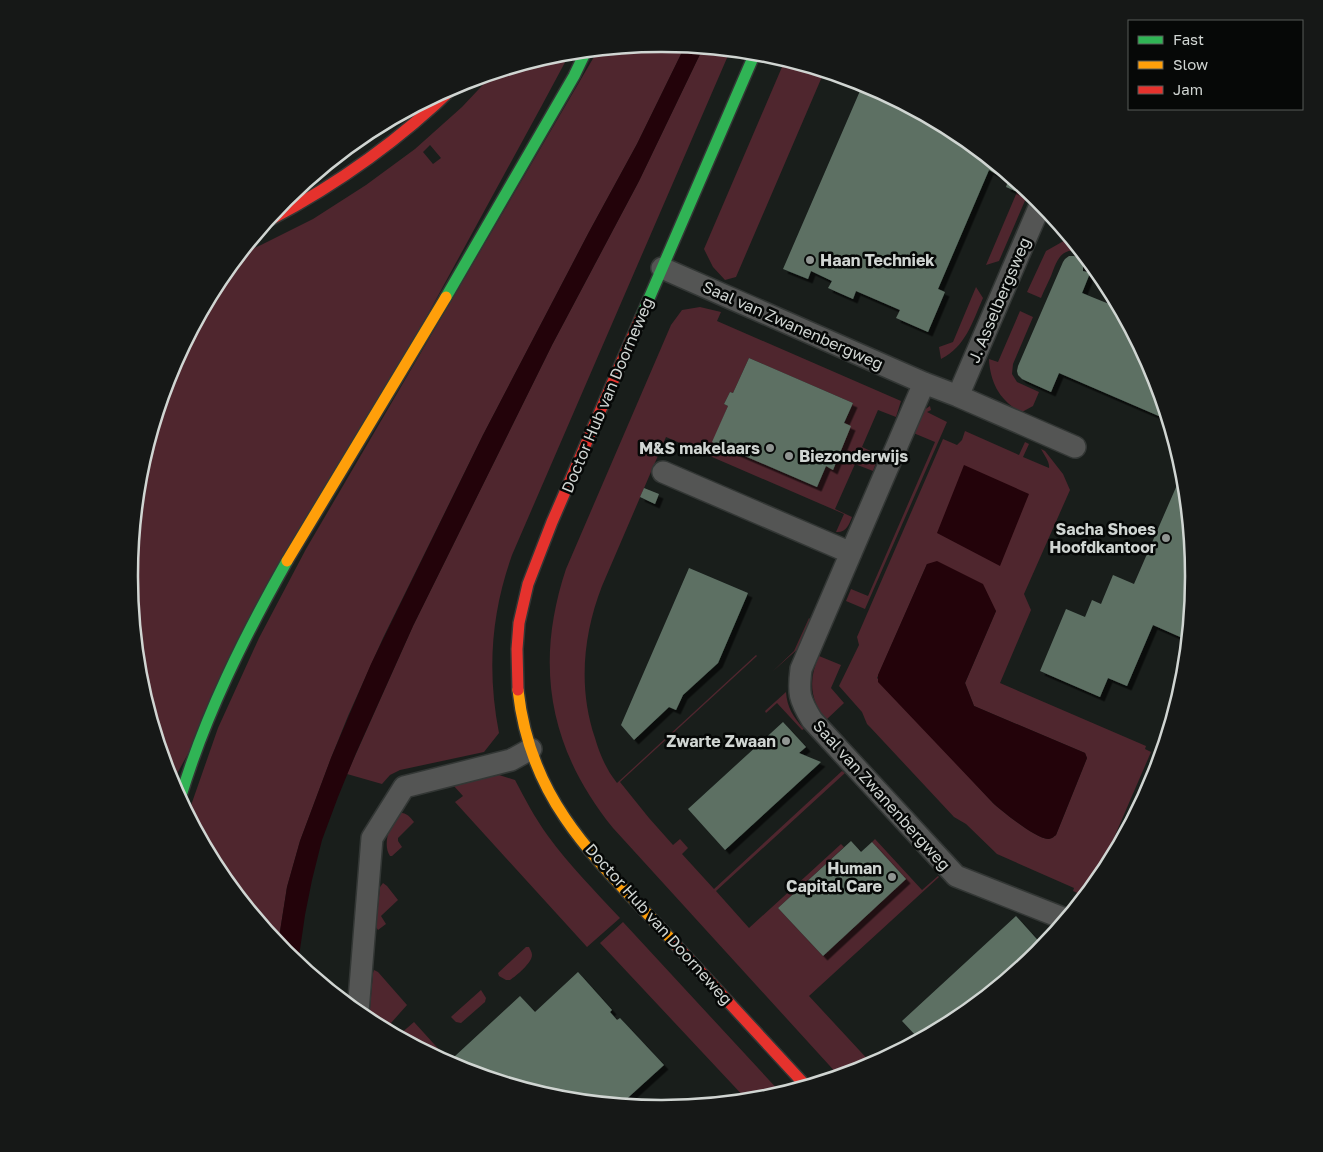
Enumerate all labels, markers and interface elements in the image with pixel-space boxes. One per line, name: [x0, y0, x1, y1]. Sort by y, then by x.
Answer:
legend: [1128, 20, 1303, 110]
text: Fast: [1173, 30, 1204, 48]
text: Slow: [1173, 55, 1208, 73]
text: Jam: [1173, 80, 1203, 98]
street label: J. Asselbergsweg: [963, 234, 1035, 366]
place label: Haan Techniek: [820, 250, 935, 270]
marker: Haan Techniek: [804, 254, 816, 266]
street label: Saal van Zwanenbergweg: [700, 276, 886, 374]
street label: Doctor Hub van Doorneweg: [557, 294, 657, 496]
place label: M&S makelaars: [639, 438, 760, 458]
marker: M&S makelaars: [764, 442, 776, 454]
place label: Biezonderwijs: [799, 446, 908, 466]
marker: Biezonderwijs: [783, 450, 795, 462]
place label: Sacha Shoes Hoofdkantoor: [1049, 519, 1156, 557]
marker: Sacha Shoes Hoofdkantoor: [1160, 532, 1172, 544]
street label: Saal van Zwanenbergweg: [809, 716, 955, 874]
place label: Zwarte Zwaan: [666, 731, 776, 751]
marker: Zwarte Zwaan: [780, 735, 792, 747]
street label: Doctor Hub van Doorneweg: [581, 839, 737, 1009]
place label: Human Capital Care: [786, 858, 882, 896]
marker: Human Capital Care: [886, 871, 898, 883]

